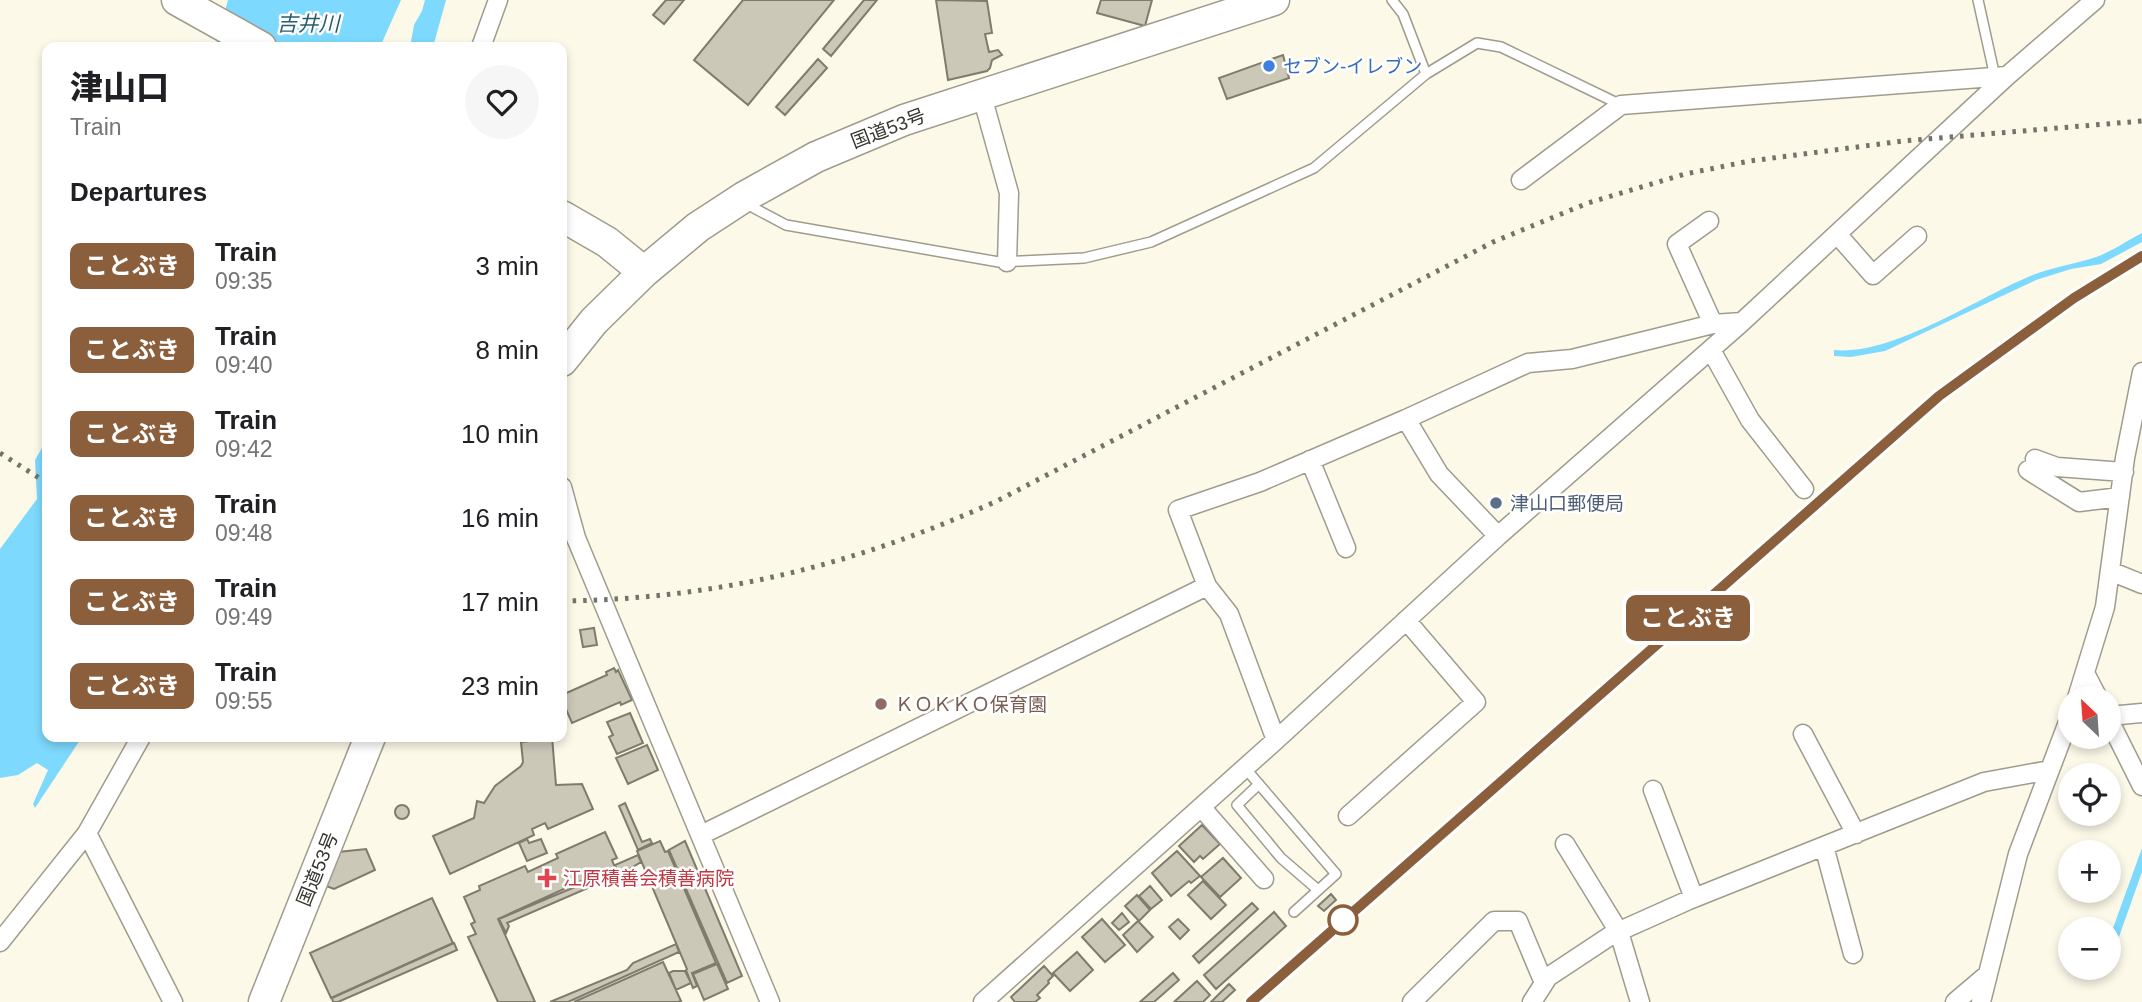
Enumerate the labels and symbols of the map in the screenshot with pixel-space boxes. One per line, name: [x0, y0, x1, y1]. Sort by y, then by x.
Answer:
water label: 吉井川: [277, 12, 341, 35]
place label: セブン-イレブン: [1283, 56, 1422, 77]
marker: セブン-イレブン: [1261, 58, 1277, 74]
street label: 国道53号: [848, 105, 928, 152]
place label: 津山口郵便局: [1510, 493, 1624, 514]
marker: 津山口郵便局: [1488, 495, 1504, 511]
line badge: ことぶき: [1639, 595, 1737, 641]
north arrow: [2058, 686, 2121, 749]
place label: ＫＯＫＫＯ保育園: [895, 694, 1047, 715]
marker: ＫＯＫＫＯ保育園: [873, 696, 889, 712]
street label: 国道53号: [293, 829, 342, 909]
marker: 江原積善会積善病院: [537, 868, 557, 888]
place label: 江原積善会積善病院: [563, 868, 734, 889]
unlabelled marker: [1328, 905, 1358, 935]

